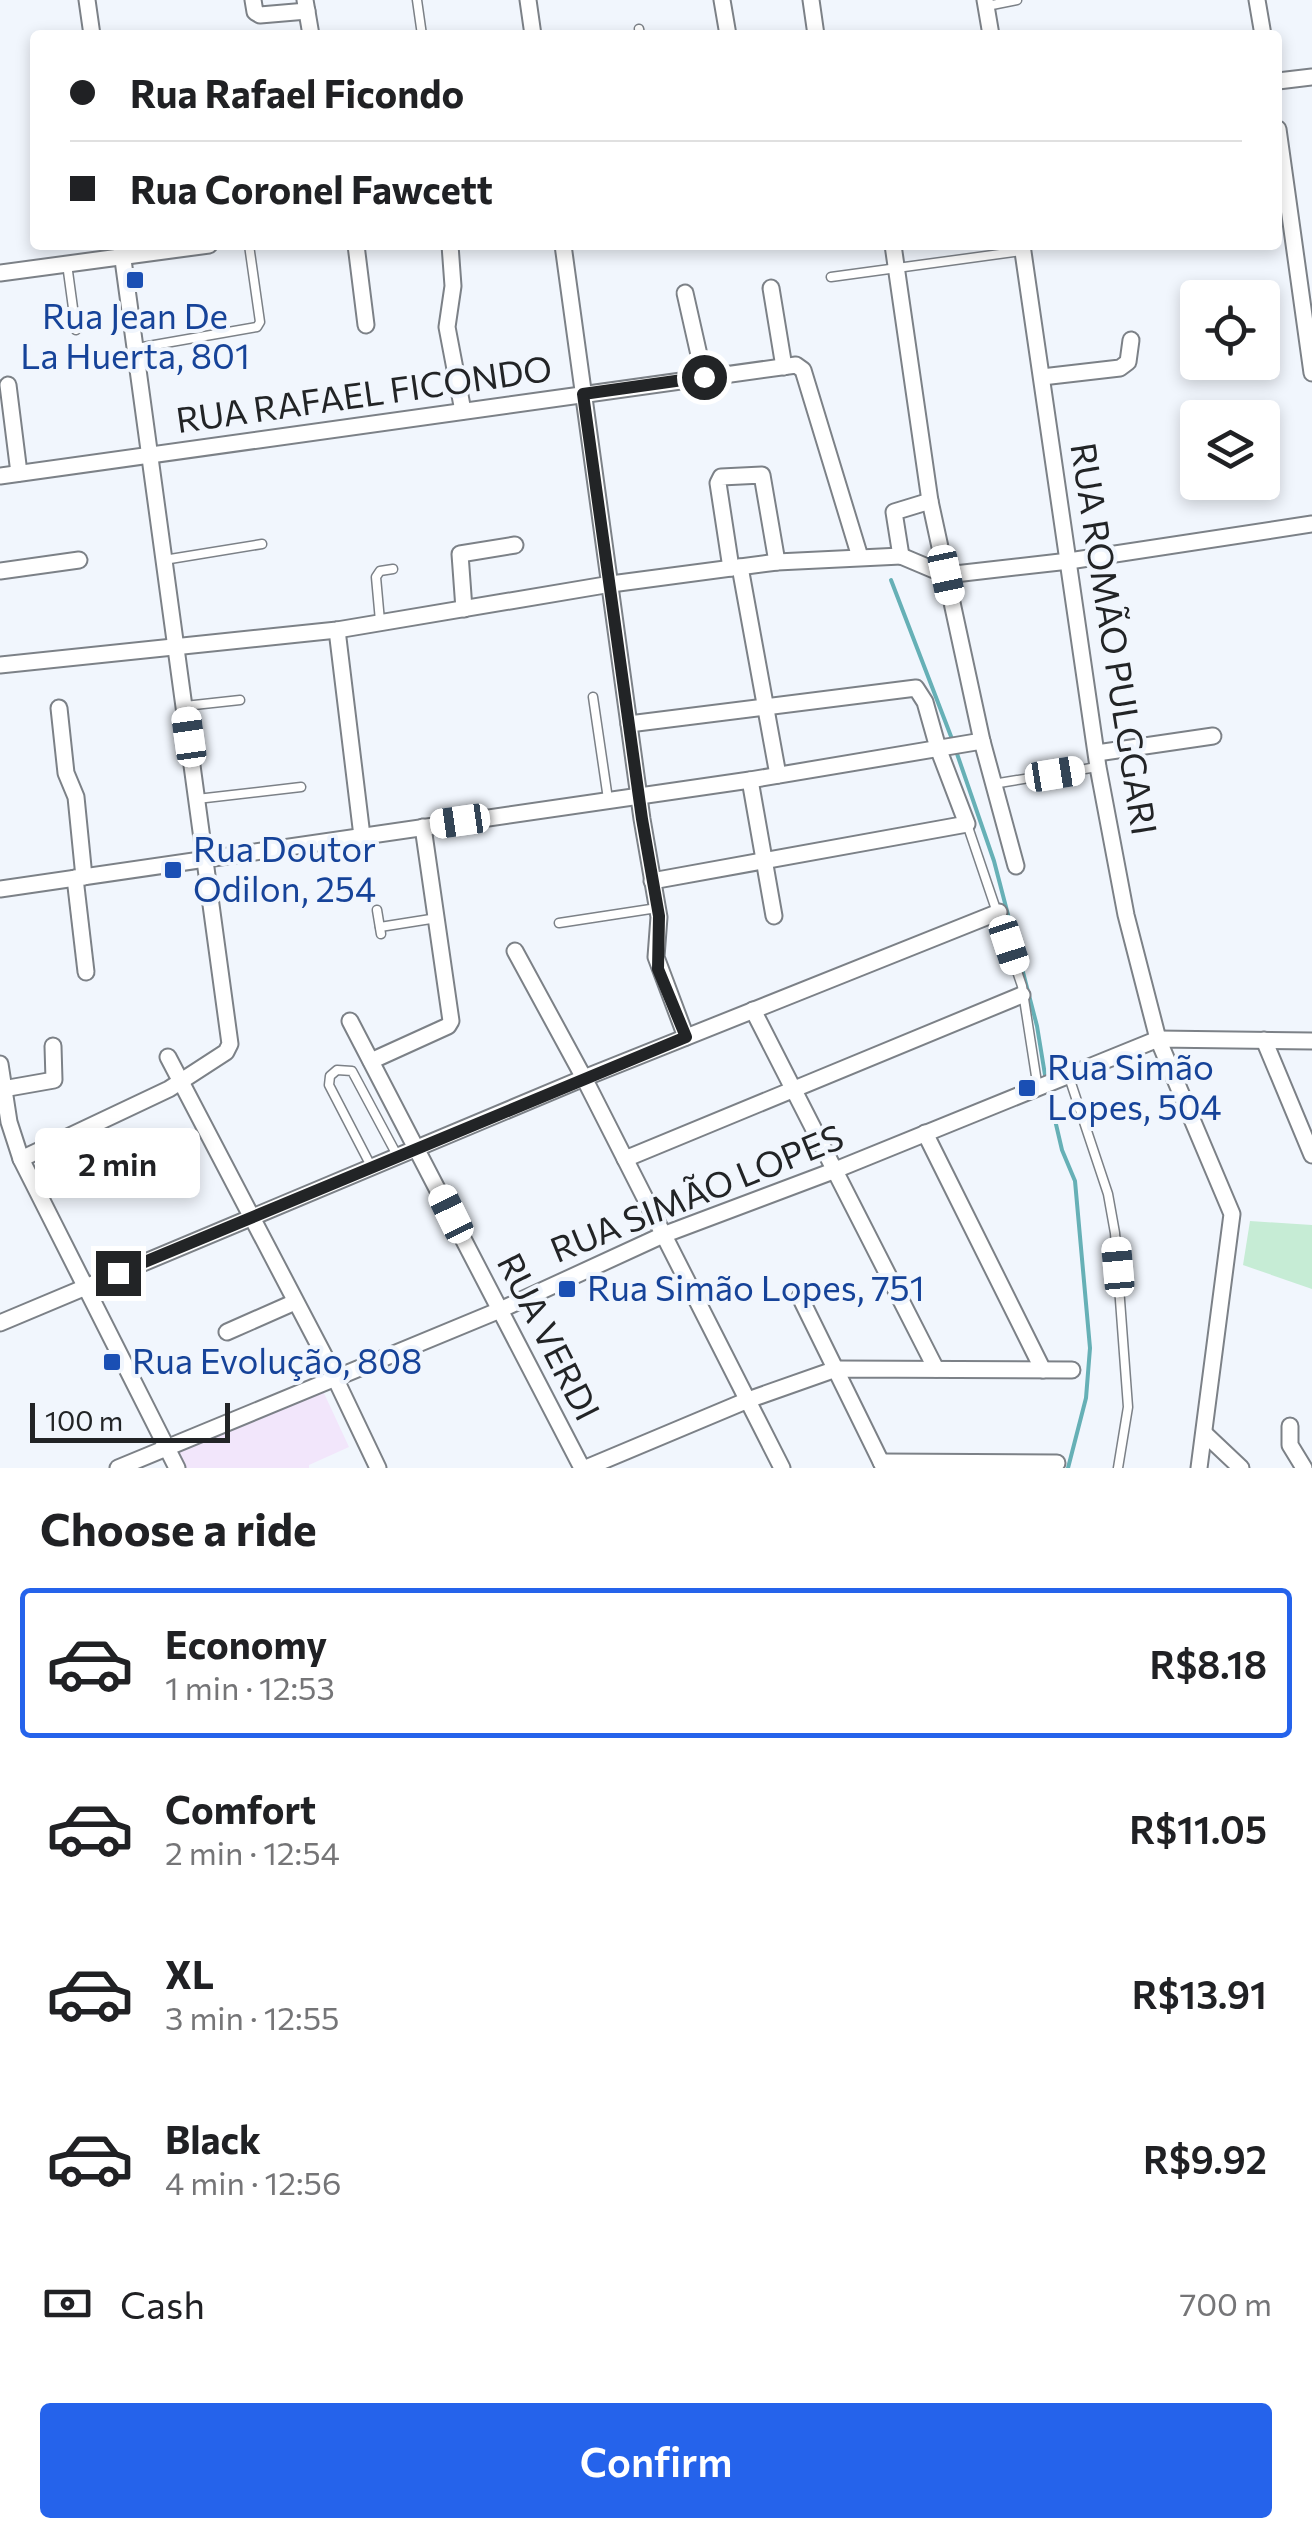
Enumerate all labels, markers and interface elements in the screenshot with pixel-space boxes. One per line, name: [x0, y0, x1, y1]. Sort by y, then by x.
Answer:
text: Rua Rafael Ficondo: [130, 69, 464, 116]
text: Rua Coronel Fawcett: [130, 165, 493, 212]
marker: Rua Jean De La Huerta, 801: [124, 269, 146, 291]
map controls: [1180, 280, 1280, 500]
button: locate: [1180, 280, 1280, 380]
place label: Rua Jean De La Huerta, 801: [20, 293, 250, 376]
street label: RUA RAFAEL FICONDO: [173, 345, 554, 440]
route start: [682, 355, 727, 400]
button: layers: [1180, 400, 1280, 500]
street label: RUA ROMÃO PULGGARI: [1063, 439, 1168, 838]
car: [925, 543, 967, 607]
car: [170, 705, 208, 769]
car: [1023, 754, 1087, 794]
car: [428, 802, 492, 840]
place label: Rua Doutor Odilon, 254: [193, 826, 376, 909]
marker: Rua Doutor Odilon, 254: [162, 859, 184, 881]
car: [985, 912, 1033, 978]
place label: Rua Simão Lopes, 504: [1047, 1044, 1221, 1127]
marker: Rua Simão Lopes, 504: [1016, 1077, 1038, 1099]
street label: RUA SIMÃO LOPES: [544, 1113, 849, 1270]
callout: 2 min: [36, 1128, 200, 1198]
text: 2 min: [78, 1143, 157, 1183]
car: [424, 1180, 478, 1248]
car: [1100, 1236, 1136, 1298]
street label: RUA VERDI: [490, 1245, 611, 1427]
route end: [96, 1251, 141, 1296]
place label: Rua Simão Lopes, 751: [587, 1265, 925, 1308]
marker: Rua Simão Lopes, 751: [556, 1278, 578, 1300]
place label: Rua Evolução, 808: [132, 1338, 422, 1381]
marker: Rua Evolução, 808: [101, 1351, 123, 1373]
scale bar: [30, 1398, 230, 1442]
text: 100 m: [45, 1403, 123, 1437]
text: Choose a ride: [40, 1500, 317, 1555]
icon: car: [45, 1618, 135, 1708]
text: Economy: [165, 1620, 327, 1667]
text: R$8.18: [1149, 1640, 1267, 1687]
text: 1 min · 12:53: [165, 1667, 335, 1707]
icon: car: [45, 1783, 135, 1873]
text: Comfort: [165, 1785, 316, 1832]
text: R$11.05: [1129, 1805, 1267, 1852]
text: 2 min · 12:54: [165, 1832, 340, 1872]
icon: car: [45, 1948, 135, 2038]
text: XL: [165, 1950, 214, 1997]
text: R$13.91: [1132, 1970, 1267, 2017]
text: 3 min · 12:55: [165, 1997, 339, 2037]
icon: car: [45, 2113, 135, 2203]
text: Black: [165, 2115, 261, 2162]
text: R$9.92: [1143, 2135, 1267, 2182]
text: 4 min · 12:56: [165, 2162, 341, 2202]
icon: cash: [40, 2276, 95, 2331]
text: Cash: [120, 2280, 205, 2327]
text: 700 m: [1179, 2283, 1272, 2323]
button: Confirm: [40, 2403, 1272, 2518]

